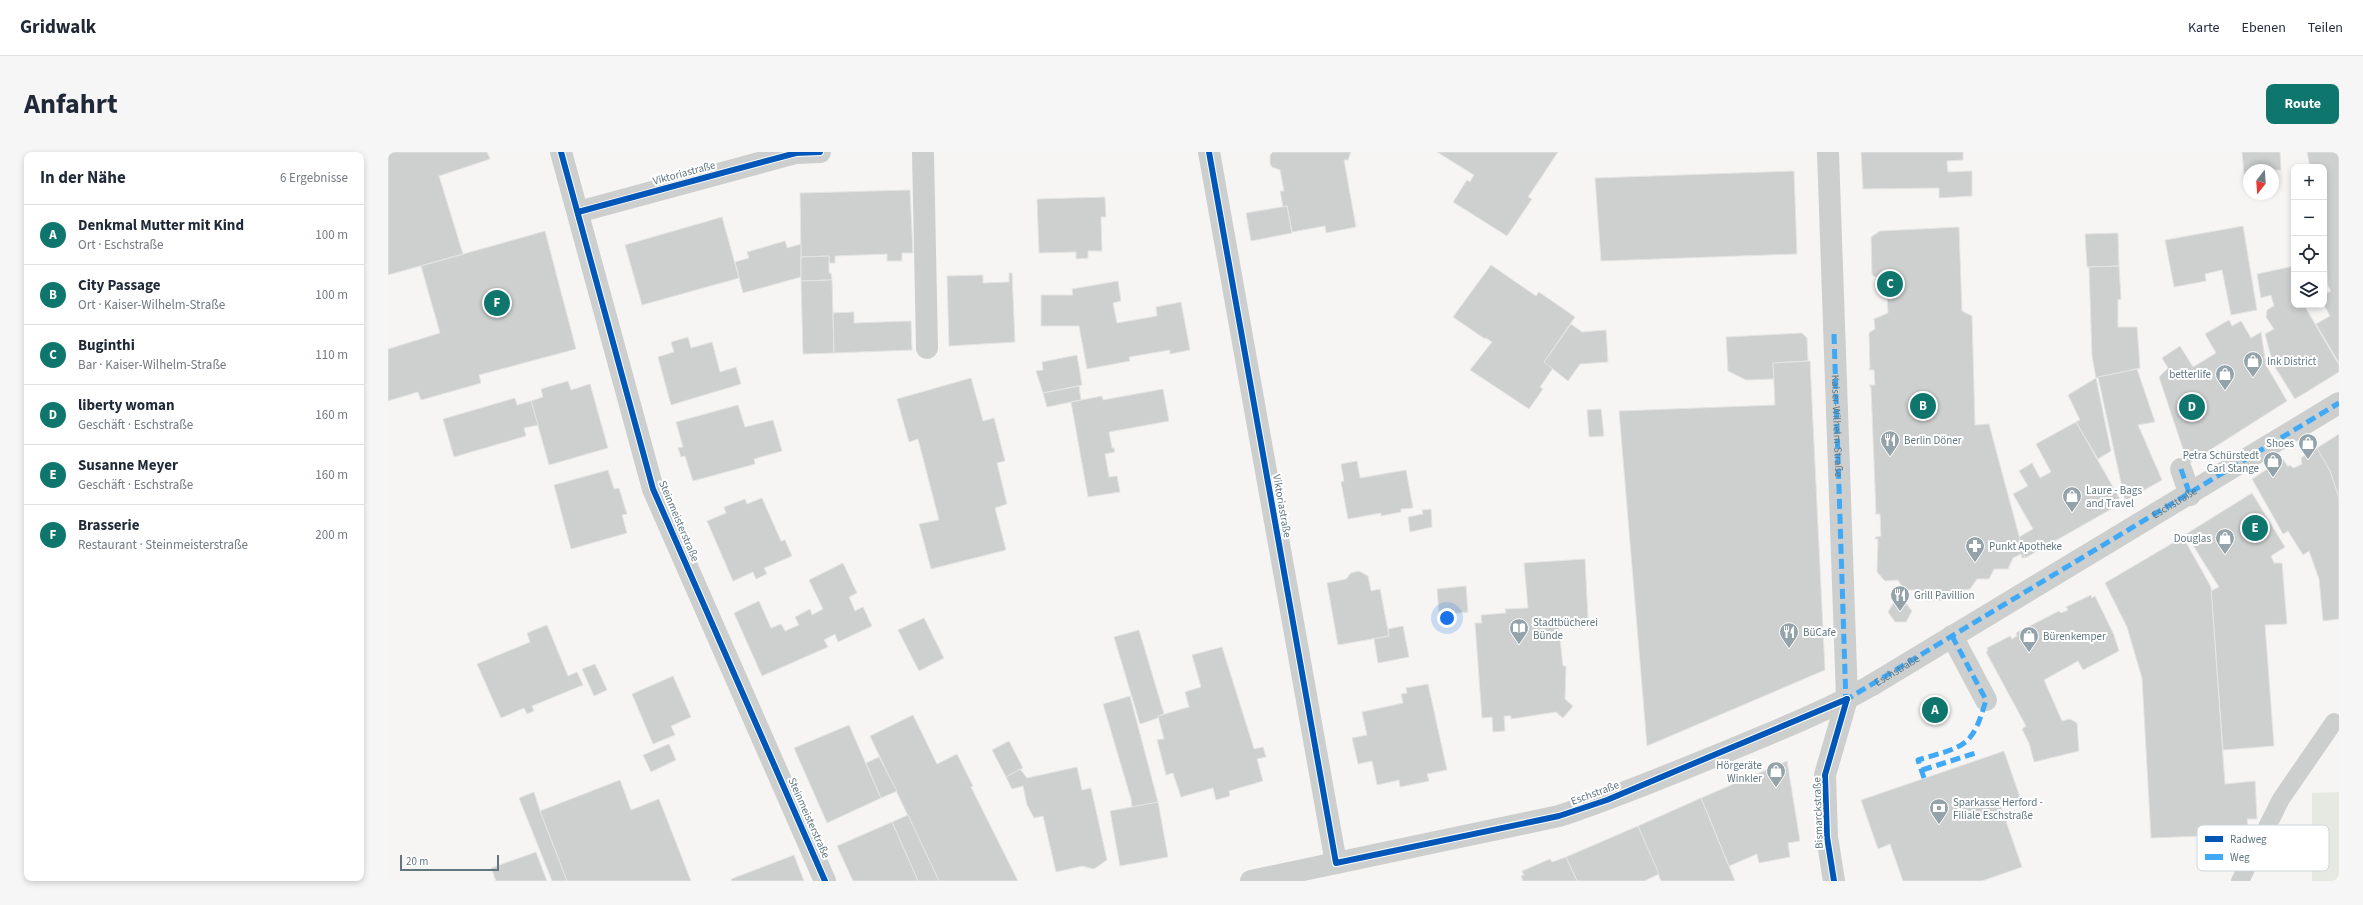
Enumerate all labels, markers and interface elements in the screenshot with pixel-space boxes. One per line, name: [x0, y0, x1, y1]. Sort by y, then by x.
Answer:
text: Gridwalk: [20, 14, 96, 41]
text: Karte: [2188, 18, 2220, 38]
text: Ebenen: [2242, 18, 2286, 38]
text: Teilen: [2308, 18, 2343, 38]
text: Anfahrt: [24, 84, 118, 124]
button: Route: [2266, 84, 2339, 124]
street label: Viktoriastraße: [651, 157, 717, 189]
north arrow: [2243, 164, 2279, 200]
map controls: [2291, 164, 2327, 308]
button: +: [2291, 164, 2327, 200]
text: In der Nähe: [40, 166, 126, 190]
text: 6 Ergebnisse: [280, 169, 348, 187]
button: −: [2291, 200, 2327, 236]
text: Denkmal Mutter mit Kind: [78, 215, 244, 236]
text: A: [49, 226, 57, 244]
text: 100 m: [315, 226, 348, 244]
text: Ort · Eschstraße: [78, 236, 164, 254]
button: locate: [2291, 236, 2327, 272]
pin: C: [1877, 269, 1903, 299]
button: layers: [2291, 272, 2327, 308]
text: City Passage: [78, 275, 160, 296]
text: B: [49, 286, 57, 304]
text: 100 m: [315, 286, 348, 304]
pin: F: [484, 288, 510, 318]
text: Ort · Kaiser-Wilhelm-Straße: [78, 296, 225, 314]
text: Buginthi: [78, 335, 135, 356]
text: C: [49, 346, 57, 364]
text: 110 m: [315, 346, 348, 364]
shop icon: Ink District: [2242, 350, 2264, 378]
place label: Ink District: [2267, 354, 2317, 369]
text: Bar · Kaiser-Wilhelm-Straße: [78, 356, 226, 374]
shop icon: betterlife: [2214, 363, 2236, 391]
place label: betterlife: [2169, 367, 2212, 382]
street label: Kaiser-Wilhelm-Straße: [1828, 374, 1847, 478]
pin: B: [1910, 391, 1936, 421]
pin: D: [2179, 392, 2205, 422]
text: liberty woman: [78, 395, 175, 416]
text: D: [49, 406, 57, 424]
text: 160 m: [315, 406, 348, 424]
text: Geschäft · Eschstraße: [78, 416, 193, 434]
restaurant icon: Berlin Döner: [1879, 429, 1901, 457]
shop icon: Shoes: [2297, 432, 2319, 460]
place label: Berlin Döner: [1904, 433, 1962, 448]
place label: Shoes: [2266, 436, 2294, 451]
place label: Petra Schürstedt Carl Stange: [2183, 448, 2260, 476]
shop icon: Petra Schürstedt Carl Stange: [2262, 450, 2284, 478]
text: Susanne Meyer: [78, 455, 178, 476]
text: E: [49, 466, 57, 484]
text: 160 m: [315, 466, 348, 484]
street label: Viktoriastraße: [1269, 473, 1295, 539]
text: Geschäft · Eschstraße: [78, 476, 193, 494]
street label: Steinmeisterstraße: [655, 478, 703, 564]
place label: Laure - Bags and Travel: [2086, 483, 2142, 511]
street label: Eschstraße: [2149, 483, 2200, 522]
shop icon: Laure - Bags and Travel: [2061, 485, 2083, 513]
pin: E: [2242, 513, 2268, 543]
text: Brasserie: [78, 515, 139, 536]
text: F: [50, 526, 56, 544]
text: 200 m: [315, 526, 348, 544]
shop icon: Douglas: [2214, 527, 2236, 555]
place label: Douglas: [2174, 531, 2211, 546]
pharmacy icon: Punkt Apotheke: [1964, 535, 1986, 563]
text: Restaurant · Steinmeisterstraße: [78, 536, 248, 554]
place label: Punkt Apotheke: [1989, 539, 2063, 554]
restaurant icon: Grill Pavillion: [1889, 584, 1911, 612]
place label: Grill Pavillion: [1914, 588, 1975, 603]
your location: [1437, 608, 1457, 628]
place label: Stadtbücherei Bünde: [1533, 615, 1598, 643]
library icon: Stadtbücherei Bünde: [1508, 617, 1530, 645]
restaurant icon: BüCafe: [1778, 621, 1800, 649]
place label: BüCafe: [1803, 625, 1836, 640]
shop icon: Bürenkemper: [2018, 625, 2040, 653]
place label: Bürenkemper: [2043, 629, 2106, 644]
street label: Eschstraße: [1871, 650, 1923, 689]
pin: A: [1922, 695, 1948, 725]
place label: Hörgeräte Winkler: [1716, 758, 1763, 786]
shop icon: Hörgeräte Winkler: [1765, 760, 1787, 788]
street label: Steinmeisterstraße: [784, 775, 834, 861]
street label: Bismarckstraße: [1809, 776, 1827, 849]
street label: Eschstraße: [1569, 777, 1622, 809]
place label: Sparkasse Herford - Filiale Eschstraße: [1953, 795, 2043, 823]
bank icon: Sparkasse Herford - Filiale Eschstraße: [1928, 797, 1950, 825]
legend: [2197, 825, 2329, 871]
text: Radweg: [2230, 832, 2267, 847]
text: Weg: [2230, 850, 2250, 865]
scale bar: [400, 853, 499, 872]
text: 20 m: [406, 854, 428, 869]

